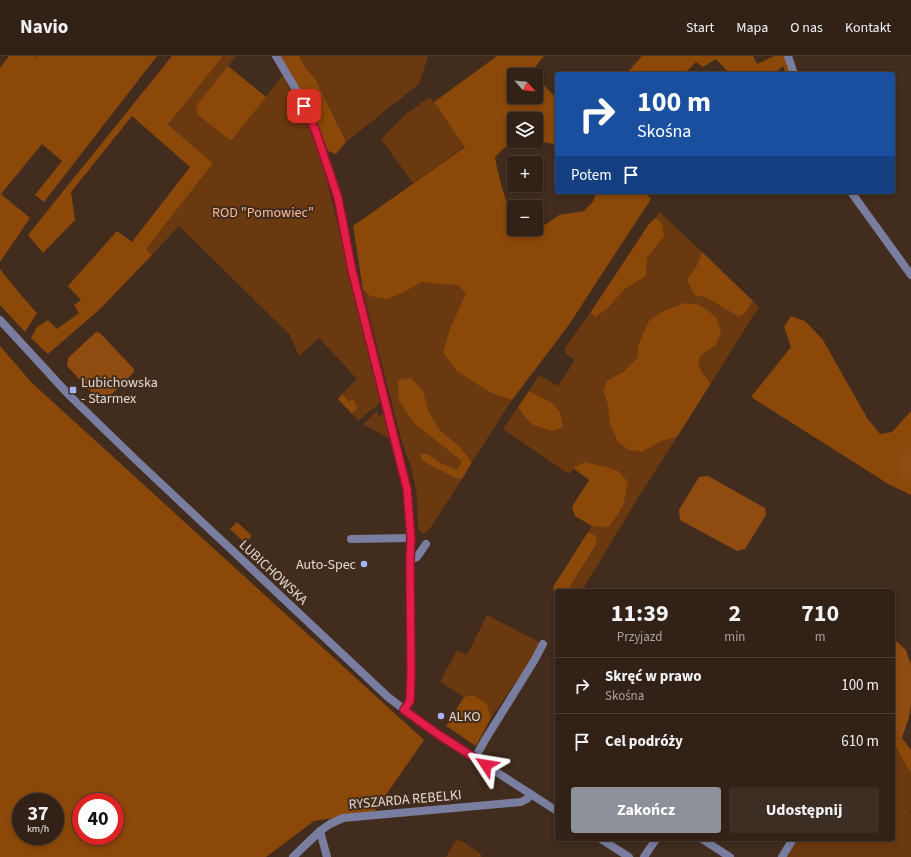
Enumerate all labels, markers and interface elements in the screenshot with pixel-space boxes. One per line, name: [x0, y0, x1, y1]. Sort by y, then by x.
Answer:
text: Navio: [20, 14, 68, 41]
text: Start: [686, 18, 714, 38]
text: Mapa: [736, 18, 768, 38]
text: O nas: [790, 18, 823, 38]
text: Kontakt: [845, 18, 891, 38]
north arrow: [507, 68, 543, 104]
map controls: [507, 68, 543, 236]
text: 100 m: [637, 82, 711, 122]
icon: right: [571, 88, 623, 140]
pin: [287, 89, 321, 123]
icon: arrive: [293, 95, 315, 117]
button: layers: [507, 112, 543, 148]
text: Skośna: [637, 119, 691, 144]
button: +: [507, 156, 543, 192]
icon: arrive: [620, 164, 642, 186]
text: Potem: [571, 165, 612, 186]
button: −: [507, 200, 543, 236]
park label: ROD "Pomowiec": [212, 203, 314, 223]
place label: Lubichowska - Starmex: [81, 373, 158, 409]
marker: Lubichowska - Starmex: [68, 385, 78, 395]
street label: LUBICHOWSKA: [234, 536, 312, 610]
place label: Auto-Spec: [296, 555, 357, 575]
marker: Auto-Spec: [359, 559, 369, 569]
text: 11:39: [611, 596, 669, 631]
text: 2: [729, 596, 741, 631]
text: 710: [801, 596, 839, 631]
text: Przyjazd: [617, 628, 662, 646]
text: min: [724, 628, 745, 646]
text: m: [815, 628, 826, 646]
text: Skręć w prawo: [605, 666, 702, 687]
icon: right: [571, 675, 593, 697]
text: 100 m: [841, 675, 879, 696]
text: Skośna: [605, 687, 644, 705]
place label: ALKO: [449, 707, 481, 727]
marker: ALKO: [436, 711, 446, 721]
icon: arrive: [571, 731, 593, 753]
text: Cel podróży: [605, 731, 683, 752]
text: 610 m: [841, 731, 879, 752]
position arrow: [465, 744, 507, 786]
street label: RYSZARDA REBELKI: [348, 785, 462, 815]
button: Zakończ: [571, 787, 721, 833]
button: Udostępnij: [729, 787, 879, 833]
speed limit sign: 40: [72, 793, 124, 845]
text: 37: [27, 800, 49, 828]
text: km/h: [27, 822, 49, 836]

